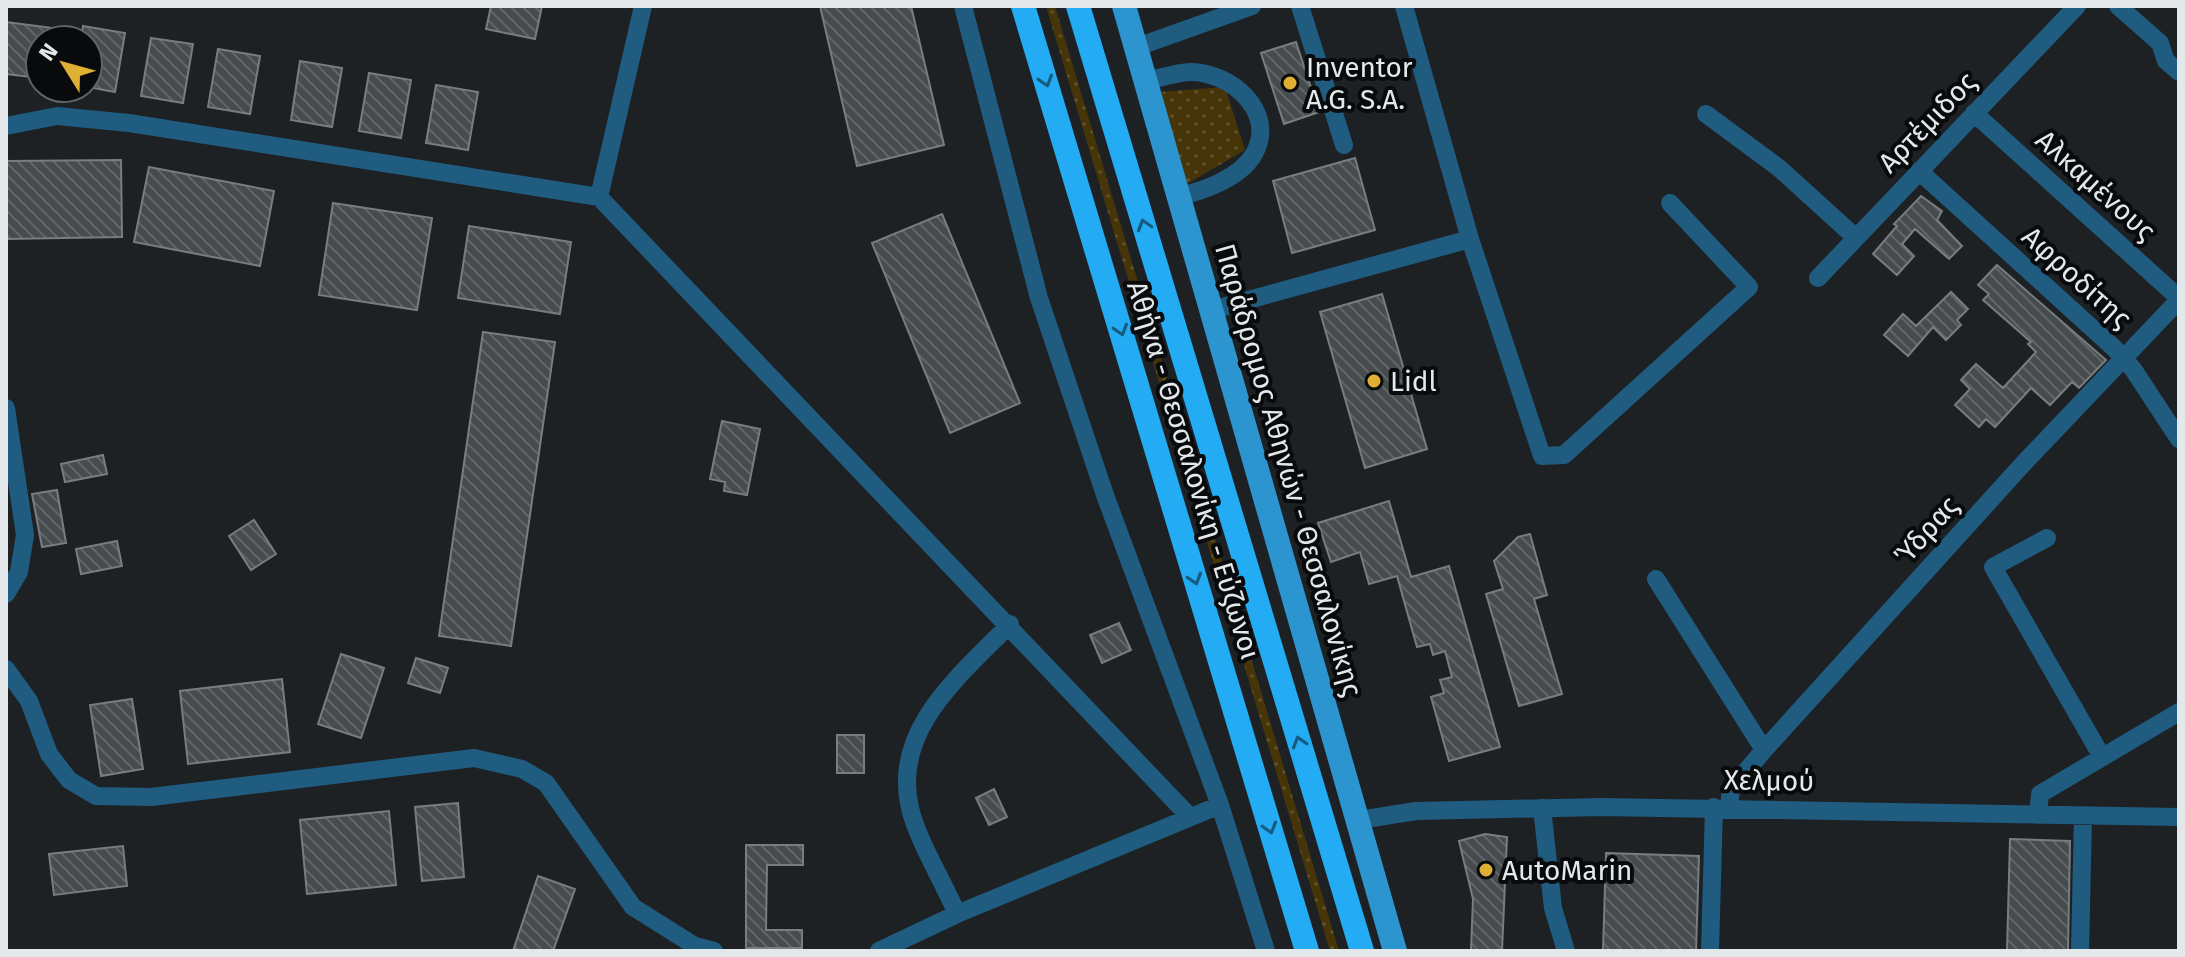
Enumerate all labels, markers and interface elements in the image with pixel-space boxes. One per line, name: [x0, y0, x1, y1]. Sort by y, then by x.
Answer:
north arrow: [24, 24, 104, 104]
text: N: [33, 38, 64, 66]
place label: Inventor A.G. S.A.: [1306, 51, 1413, 116]
street label: Αρτέμιδος: [1871, 65, 1983, 179]
one-way arrow: [1037, 73, 1053, 87]
marker: Inventor A.G. S.A.: [1281, 74, 1299, 92]
street label: Αλκαμένους: [2029, 123, 2162, 248]
one-way arrow: [1137, 219, 1153, 232]
street label: Αφροδίτης: [2015, 220, 2138, 335]
street label: Παράδρομος Αθηνών - Θεσσαλονίκης: [1208, 240, 1369, 700]
street label: Αθήνα - Θεσσαλονίκη - Εύζωνοι: [1120, 277, 1267, 663]
one-way arrow: [1112, 322, 1128, 336]
place label: Lidl: [1390, 365, 1437, 398]
marker: Lidl: [1365, 372, 1383, 390]
street label: Ύδρας: [1887, 489, 1966, 571]
one-way arrow: [1186, 571, 1202, 585]
one-way arrow: [1293, 736, 1309, 750]
street label: Χελμού: [1724, 763, 1814, 798]
one-way arrow: [1261, 820, 1277, 834]
place label: AutoMarin: [1502, 854, 1633, 887]
marker: AutoMarin: [1477, 861, 1495, 879]

